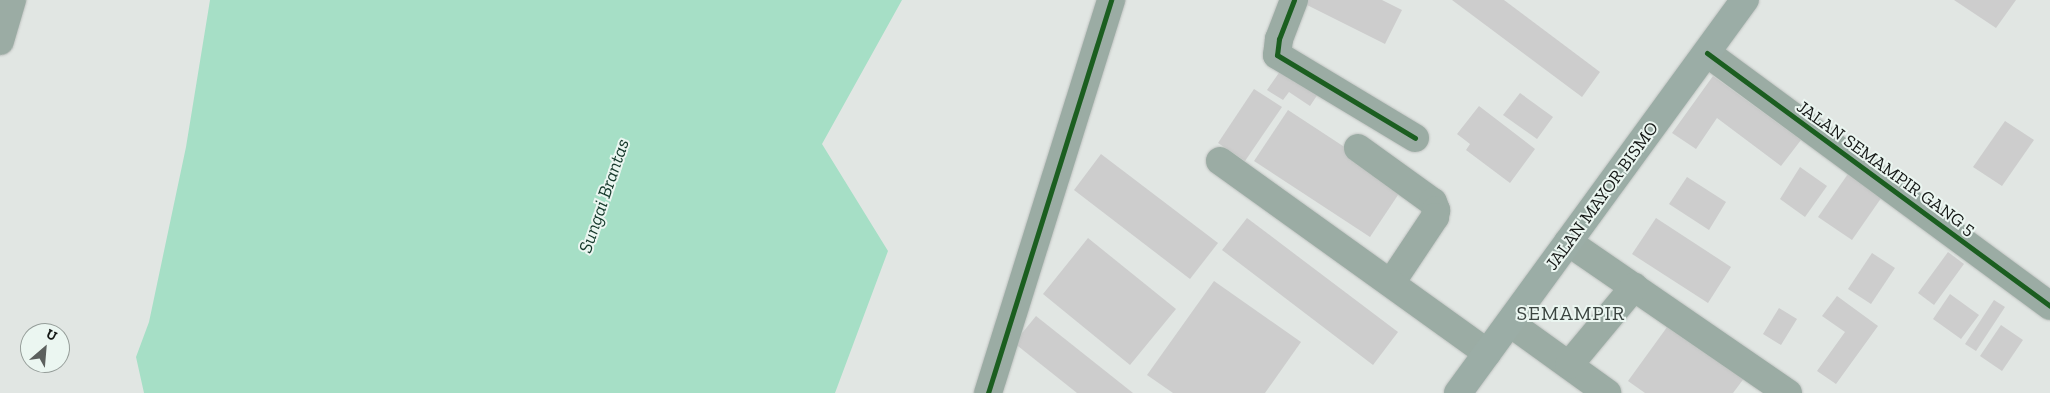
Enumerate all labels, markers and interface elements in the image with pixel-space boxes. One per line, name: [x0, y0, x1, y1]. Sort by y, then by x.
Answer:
street label: JALAN SEMAMPIR GANG 5: [1792, 96, 1980, 240]
street label: JALAN MAYOR BISMO: [1541, 118, 1663, 274]
water label: Sungai Brantas: [574, 136, 634, 256]
district label: SEMAMPIR: [1516, 301, 1626, 325]
north arrow: [20, 323, 70, 373]
text: U: [43, 325, 60, 345]

